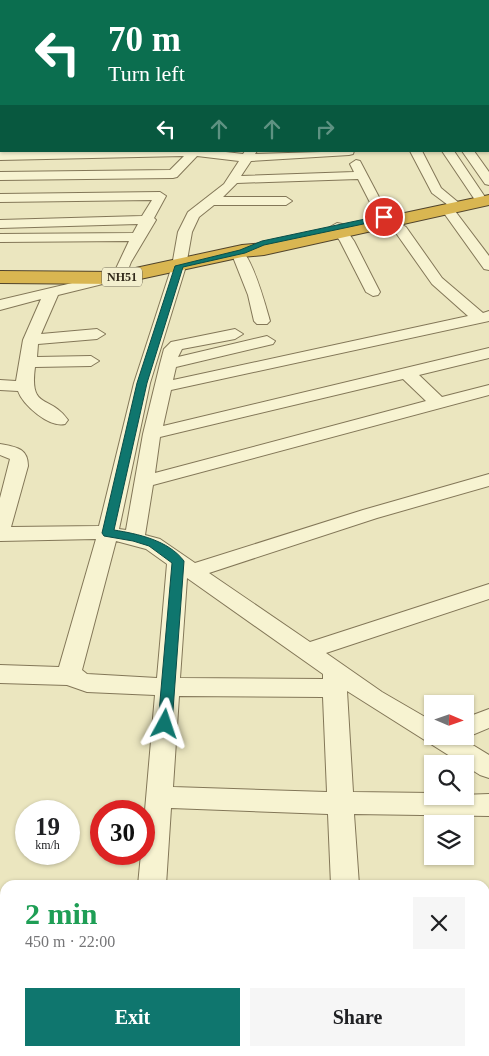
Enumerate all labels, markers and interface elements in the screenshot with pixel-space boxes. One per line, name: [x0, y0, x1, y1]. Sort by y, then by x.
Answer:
icon: left: [25, 20, 90, 85]
text: 70 m: [108, 20, 181, 59]
text: Turn left: [108, 61, 185, 86]
icon: left: [152, 115, 180, 143]
icon: ahead: [205, 115, 233, 143]
icon: ahead: [258, 115, 286, 143]
icon: right: [311, 115, 339, 143]
pin: [363, 196, 405, 238]
icon: arrive: [370, 203, 398, 231]
road number: NH51: [102, 268, 142, 286]
north arrow: [424, 695, 474, 745]
map controls: [424, 695, 474, 865]
position arrow: [138, 697, 190, 749]
button: search: [424, 755, 474, 805]
speed limit sign: 30: [90, 800, 155, 865]
text: 19: [35, 813, 60, 840]
button: layers: [424, 815, 474, 865]
text: km/h: [35, 838, 60, 852]
text: 2 min: [25, 897, 98, 930]
button: close: [413, 897, 465, 949]
text: 450 m · 22:00: [25, 933, 115, 950]
button: Exit: [25, 988, 240, 1046]
button: Share: [250, 988, 465, 1046]

